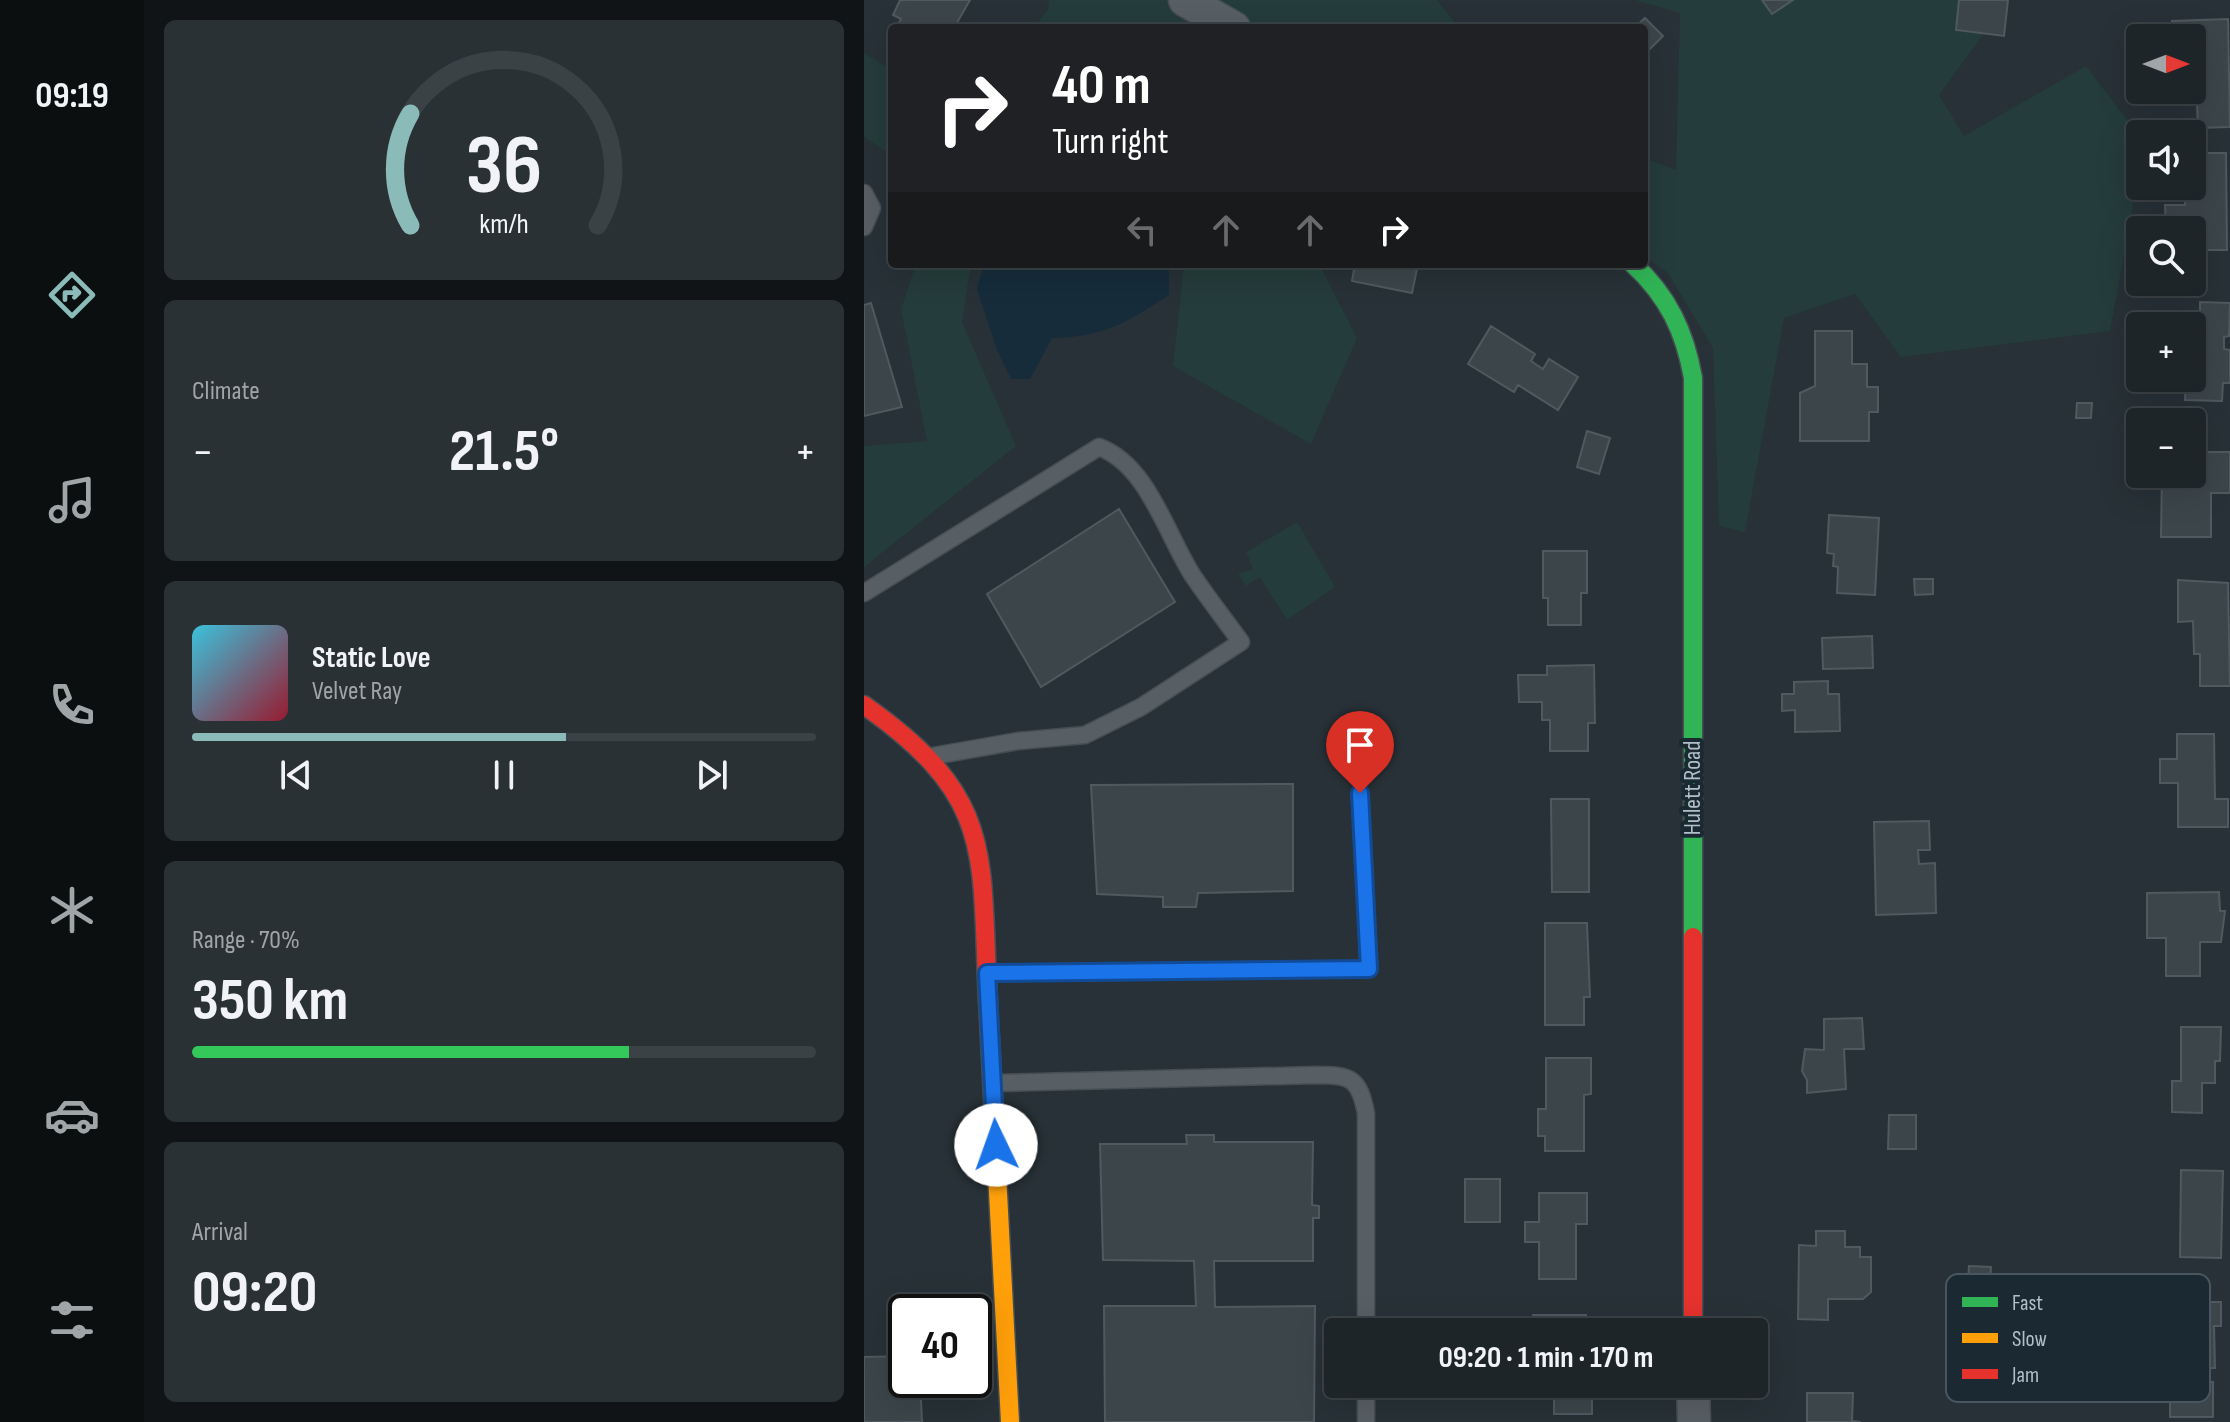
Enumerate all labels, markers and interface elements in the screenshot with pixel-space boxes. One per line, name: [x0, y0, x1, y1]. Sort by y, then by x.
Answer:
north arrow: [2126, 24, 2206, 104]
map controls: [2126, 24, 2206, 488]
text: 40 m: [1052, 53, 1151, 120]
icon: right: [920, 56, 1024, 160]
text: 09:19: [35, 75, 109, 118]
text: 36: [466, 117, 542, 217]
button: sound: [2126, 120, 2206, 200]
text: Turn right: [1052, 121, 1169, 164]
text: km/h: [479, 207, 529, 242]
icon: left: [1120, 208, 1164, 252]
icon: ahead: [1204, 208, 1248, 252]
icon: ahead: [1288, 208, 1332, 252]
icon: right: [1372, 208, 1416, 252]
button: search: [2126, 216, 2206, 296]
icon: directions: [44, 267, 100, 323]
button: +: [2126, 312, 2206, 392]
text: Climate: [192, 376, 260, 407]
button: −: [2126, 408, 2206, 488]
text: 21.5°: [449, 416, 559, 488]
text: −: [192, 426, 214, 479]
text: +: [794, 426, 816, 479]
icon: music: [44, 472, 100, 528]
text: Static Love: [312, 640, 431, 676]
text: Velvet Ray: [312, 676, 402, 707]
icon: phone: [44, 677, 100, 733]
pin: [1326, 711, 1394, 793]
icon: arrive: [1338, 723, 1382, 767]
street label: Hulett Road: [1678, 741, 1707, 835]
icon: previous: [274, 753, 318, 797]
icon: pause: [482, 753, 526, 797]
icon: next: [690, 753, 734, 797]
icon: climate: [44, 882, 100, 938]
text: Range · 70%: [192, 925, 300, 956]
text: 350 km: [192, 965, 348, 1037]
icon: car: [44, 1087, 100, 1143]
position arrow: [954, 1103, 1038, 1187]
text: Arrival: [192, 1217, 248, 1248]
text: 09:20: [192, 1257, 317, 1329]
legend: [1946, 1274, 2210, 1402]
text: Fast: [2012, 1290, 2043, 1317]
icon: filters: [44, 1292, 100, 1348]
speed limit sign: 40: [888, 1294, 992, 1398]
text: Slow: [2012, 1326, 2047, 1353]
text: 09:20 · 1 min · 170 m: [1439, 1340, 1653, 1376]
text: Jam: [2011, 1362, 2039, 1389]

